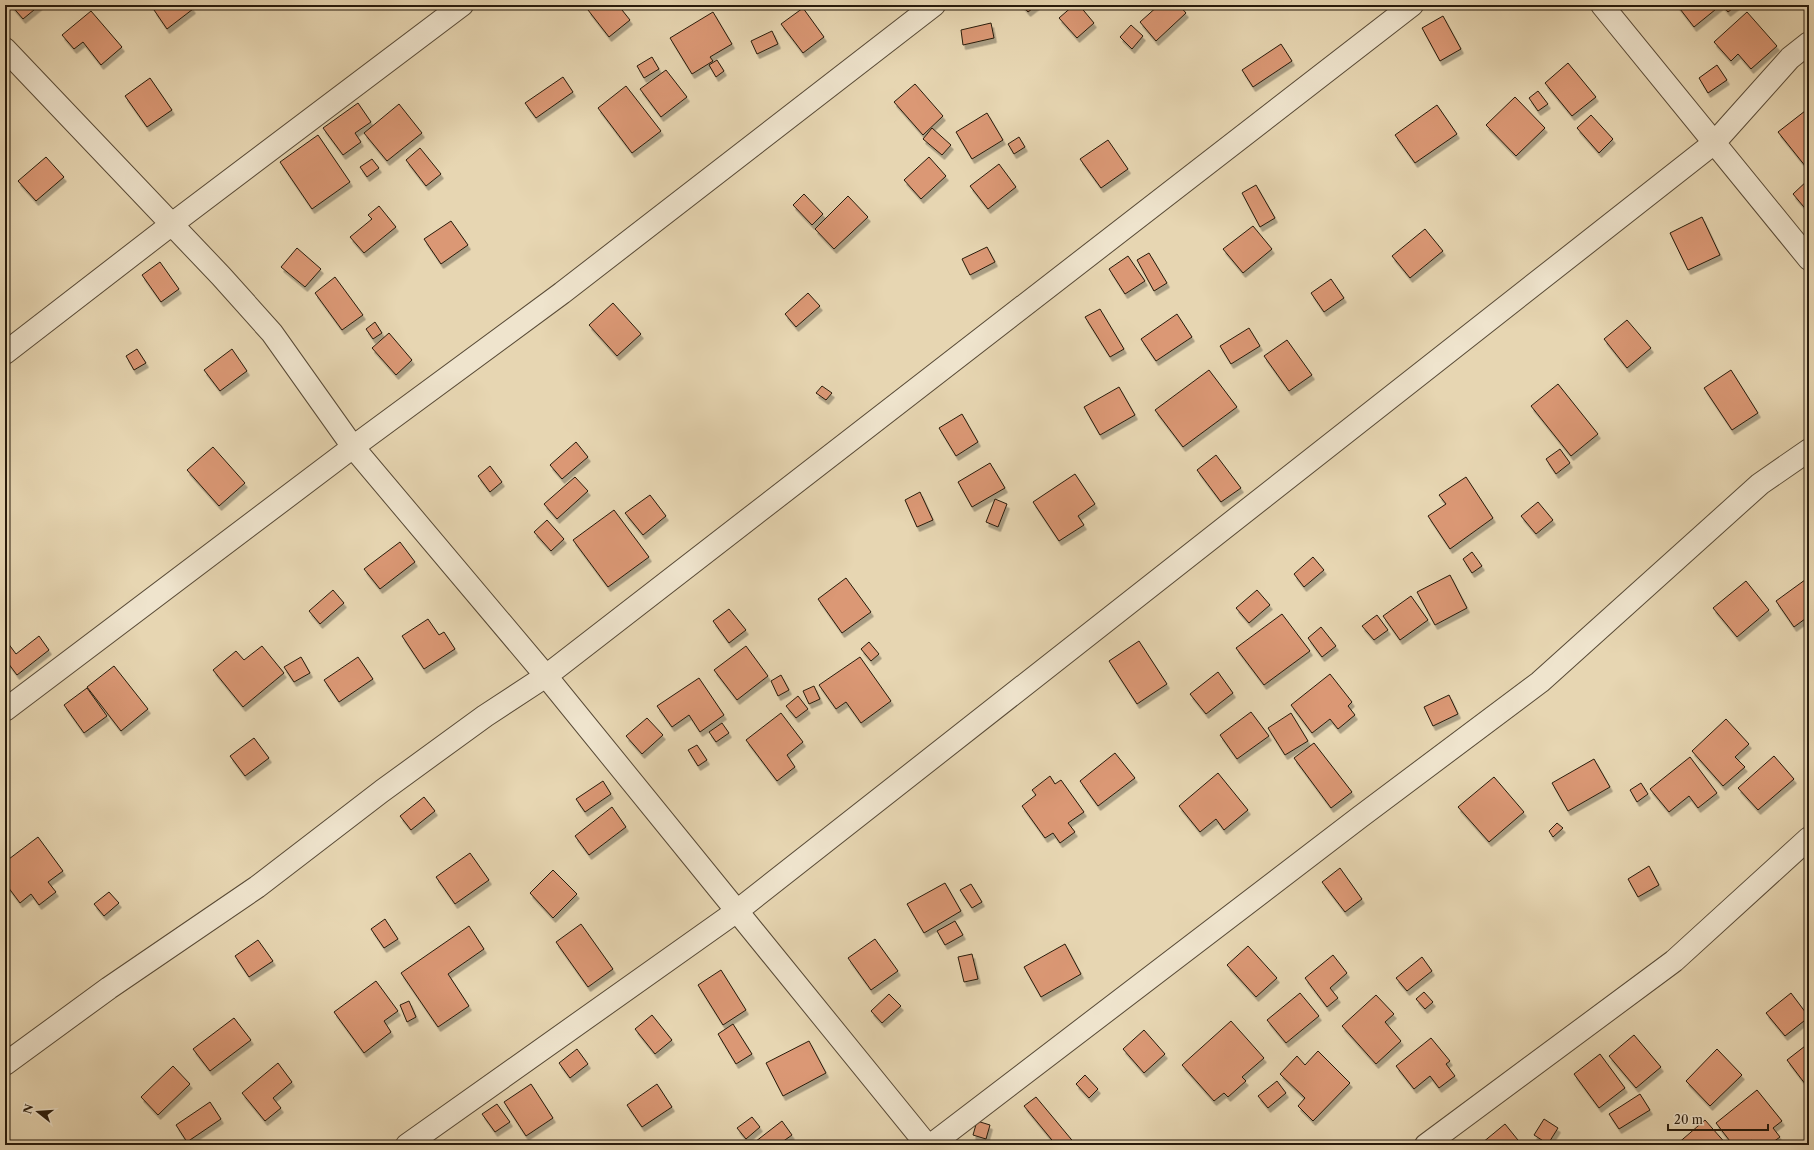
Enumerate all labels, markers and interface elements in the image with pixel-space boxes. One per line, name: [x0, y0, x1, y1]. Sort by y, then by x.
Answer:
north arrow: [18, 1092, 58, 1132]
text: N: [20, 1102, 37, 1116]
scale bar: [1668, 1106, 1768, 1132]
text: 20 m: [1674, 1112, 1703, 1127]

